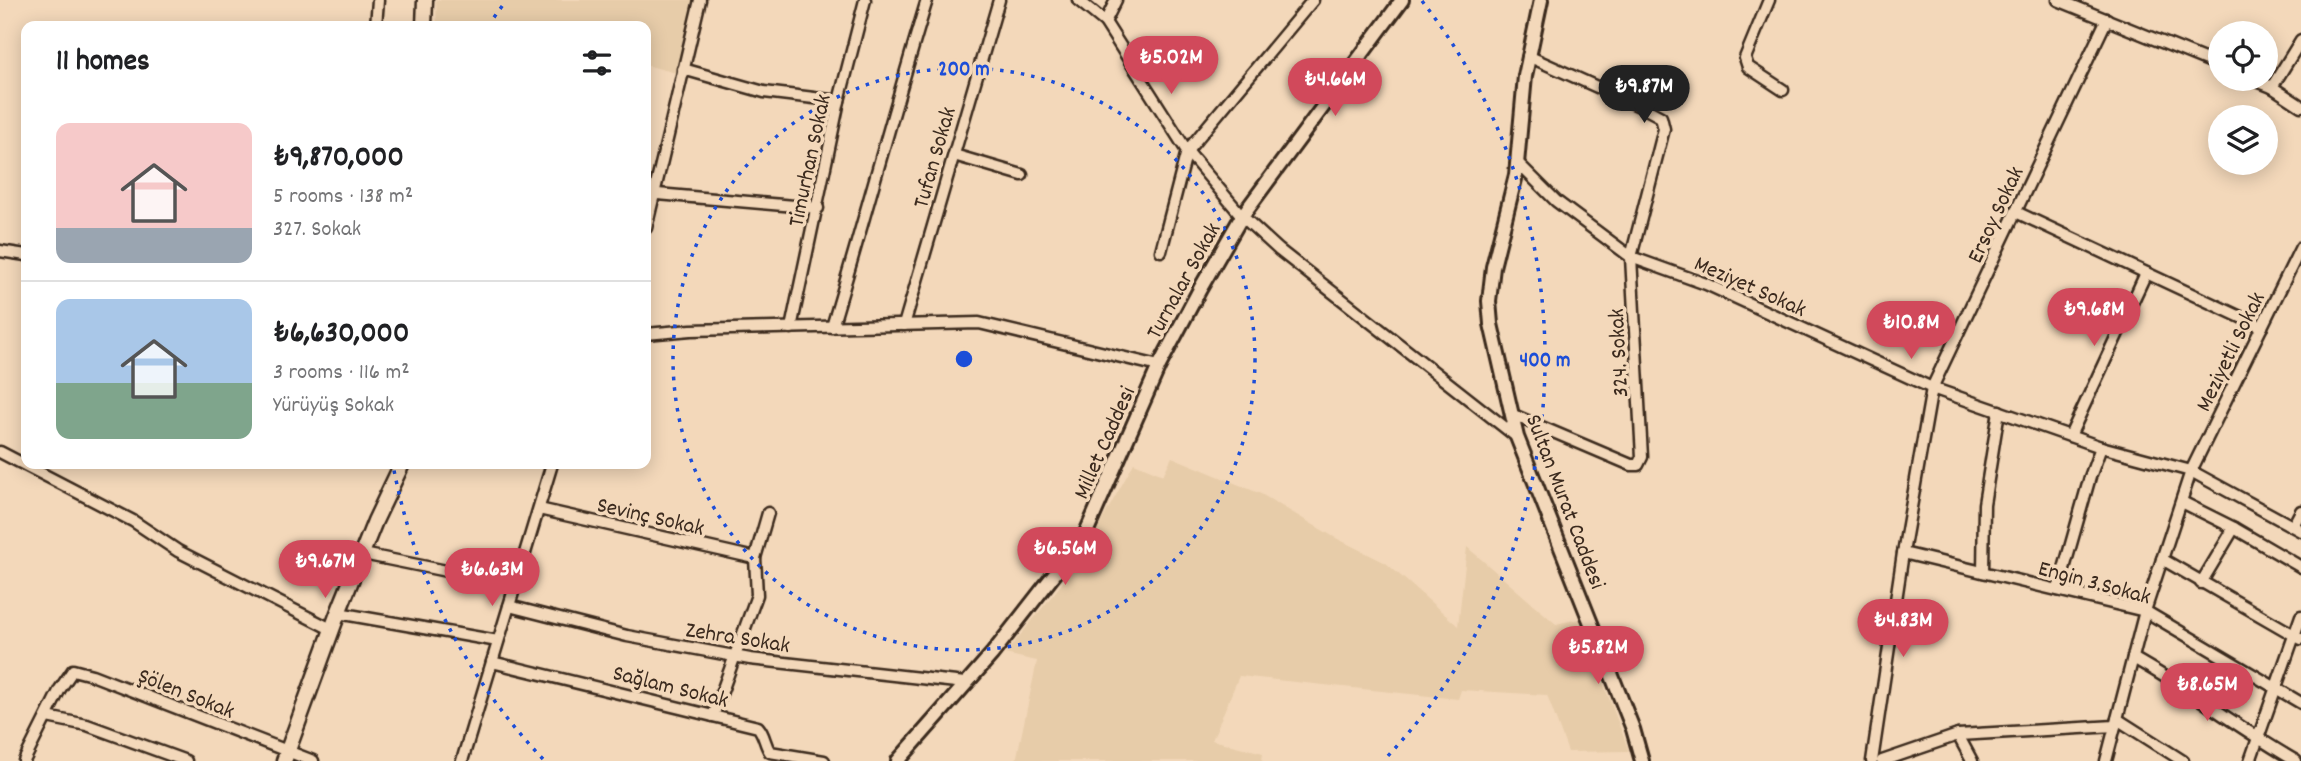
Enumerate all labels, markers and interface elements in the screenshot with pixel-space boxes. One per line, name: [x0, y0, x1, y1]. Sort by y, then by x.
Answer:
map controls: [2208, 21, 2278, 175]
button: locate: [2208, 21, 2278, 91]
pin: ₺5.02M: [1114, 36, 1228, 96]
text: 11 homes: [56, 42, 150, 85]
text: ₺5.02M: [1139, 42, 1203, 75]
icon: filters: [578, 44, 616, 82]
text: 200 m: [938, 56, 990, 86]
pin: ₺4.66M: [1278, 58, 1392, 118]
text: ₺4.66M: [1304, 64, 1366, 97]
pin: ₺9.87M: [1587, 66, 1701, 125]
text: ₺9.87M: [1615, 71, 1673, 104]
street label: Timurhan Sokak: [781, 91, 842, 230]
street label: Tufan Sokak: [906, 103, 967, 212]
button: layers: [2208, 105, 2278, 175]
text: ₺9,870,000: [273, 138, 404, 181]
icon: home: [112, 151, 196, 235]
street label: Ersoy Sokak: [1960, 162, 2034, 269]
text: 5 rooms · 138 m²: [273, 181, 413, 214]
text: 327. Sokak: [273, 214, 361, 247]
street label: Turnalar Sokak: [1139, 217, 1231, 346]
street label: Meziyet Sokak: [1688, 249, 1811, 328]
street label: Meziyetli Sokak: [2189, 287, 2275, 418]
pin: ₺9.68M: [2037, 288, 2151, 348]
text: ₺9.68M: [2063, 294, 2125, 327]
pin: ₺10.8M: [1854, 302, 1968, 361]
text: ₺10.8M: [1883, 307, 1939, 340]
street label: 324. Sokak: [1602, 308, 1639, 398]
text: ₺6,630,000: [273, 314, 409, 357]
icon: home: [112, 327, 196, 411]
centre of rings: [952, 347, 976, 371]
text: 400 m: [1520, 347, 1570, 377]
text: 3 rooms · 116 m²: [273, 357, 410, 390]
street label: Millet Caddesi: [1067, 382, 1146, 505]
text: Yürüyüş Sokak: [273, 390, 394, 423]
street label: Sultan Murat Caddesi: [1515, 410, 1612, 594]
street label: Sevinç Sokak: [593, 490, 707, 547]
pin: ₺6.56M: [1008, 528, 1122, 587]
text: ₺6.56M: [1033, 533, 1097, 566]
pin: ₺9.67M: [268, 540, 382, 600]
text: ₺9.67M: [295, 546, 355, 579]
pin: ₺6.63M: [435, 548, 549, 608]
text: ₺6.63M: [461, 554, 523, 587]
street label: Engin 3.Sokak: [2034, 554, 2154, 615]
pin: ₺4.83M: [1846, 600, 1960, 659]
text: ₺4.83M: [1873, 605, 1933, 638]
street label: Zehra Sokak: [683, 615, 792, 664]
pin: ₺5.82M: [1541, 626, 1655, 686]
text: ₺5.82M: [1568, 632, 1628, 665]
street label: Sağlam Sokak: [609, 658, 732, 719]
street label: Şölen Sokak: [133, 661, 239, 729]
pin: ₺8.65M: [2150, 664, 2264, 723]
text: ₺8.65M: [2176, 669, 2238, 702]

